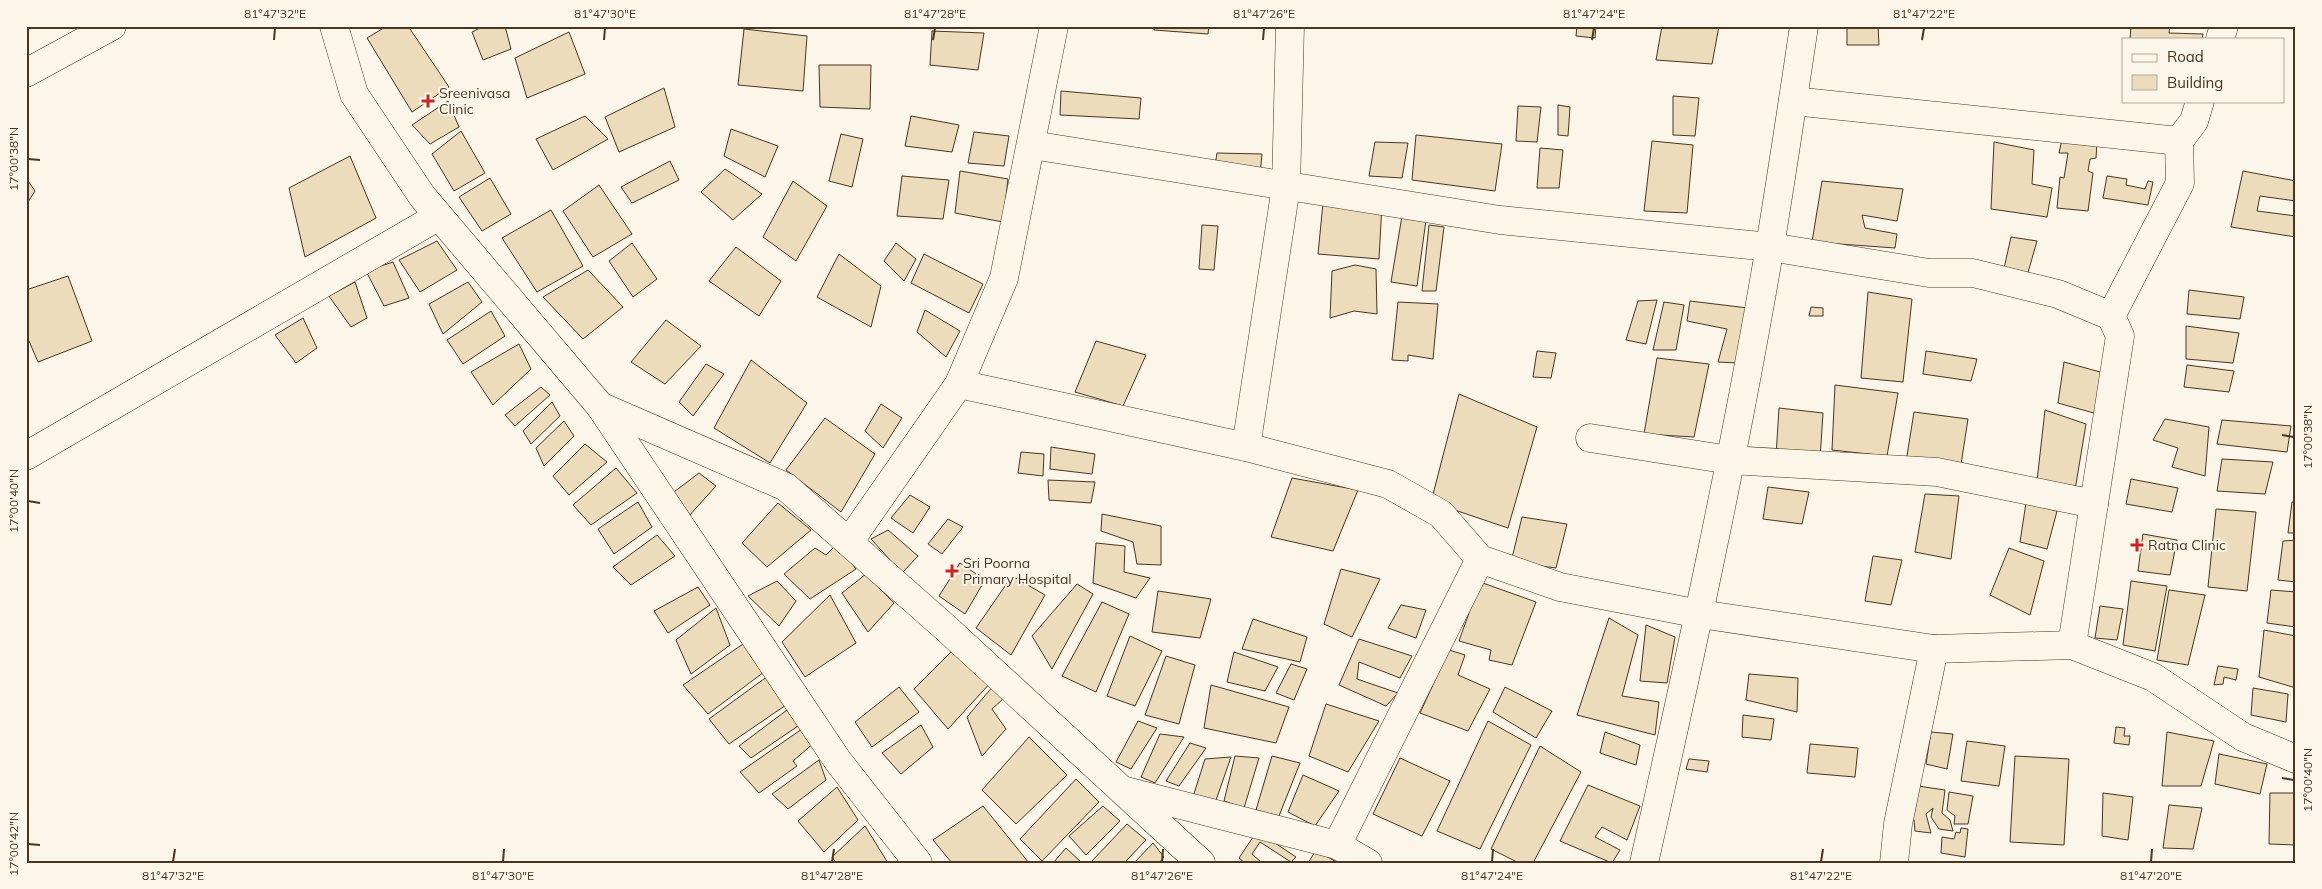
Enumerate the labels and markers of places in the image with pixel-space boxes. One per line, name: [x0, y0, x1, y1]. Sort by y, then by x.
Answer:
place label: Sreenivasa Clinic: [439, 84, 511, 118]
marker: Sreenivasa Clinic: [421, 94, 435, 108]
place label: Ratna Clinic: [2148, 536, 2226, 554]
marker: Ratna Clinic: [2130, 538, 2144, 552]
place label: Sri Poorna Primary Hospital: [963, 554, 1072, 588]
marker: Sri Poorna Primary Hospital: [945, 564, 959, 578]

